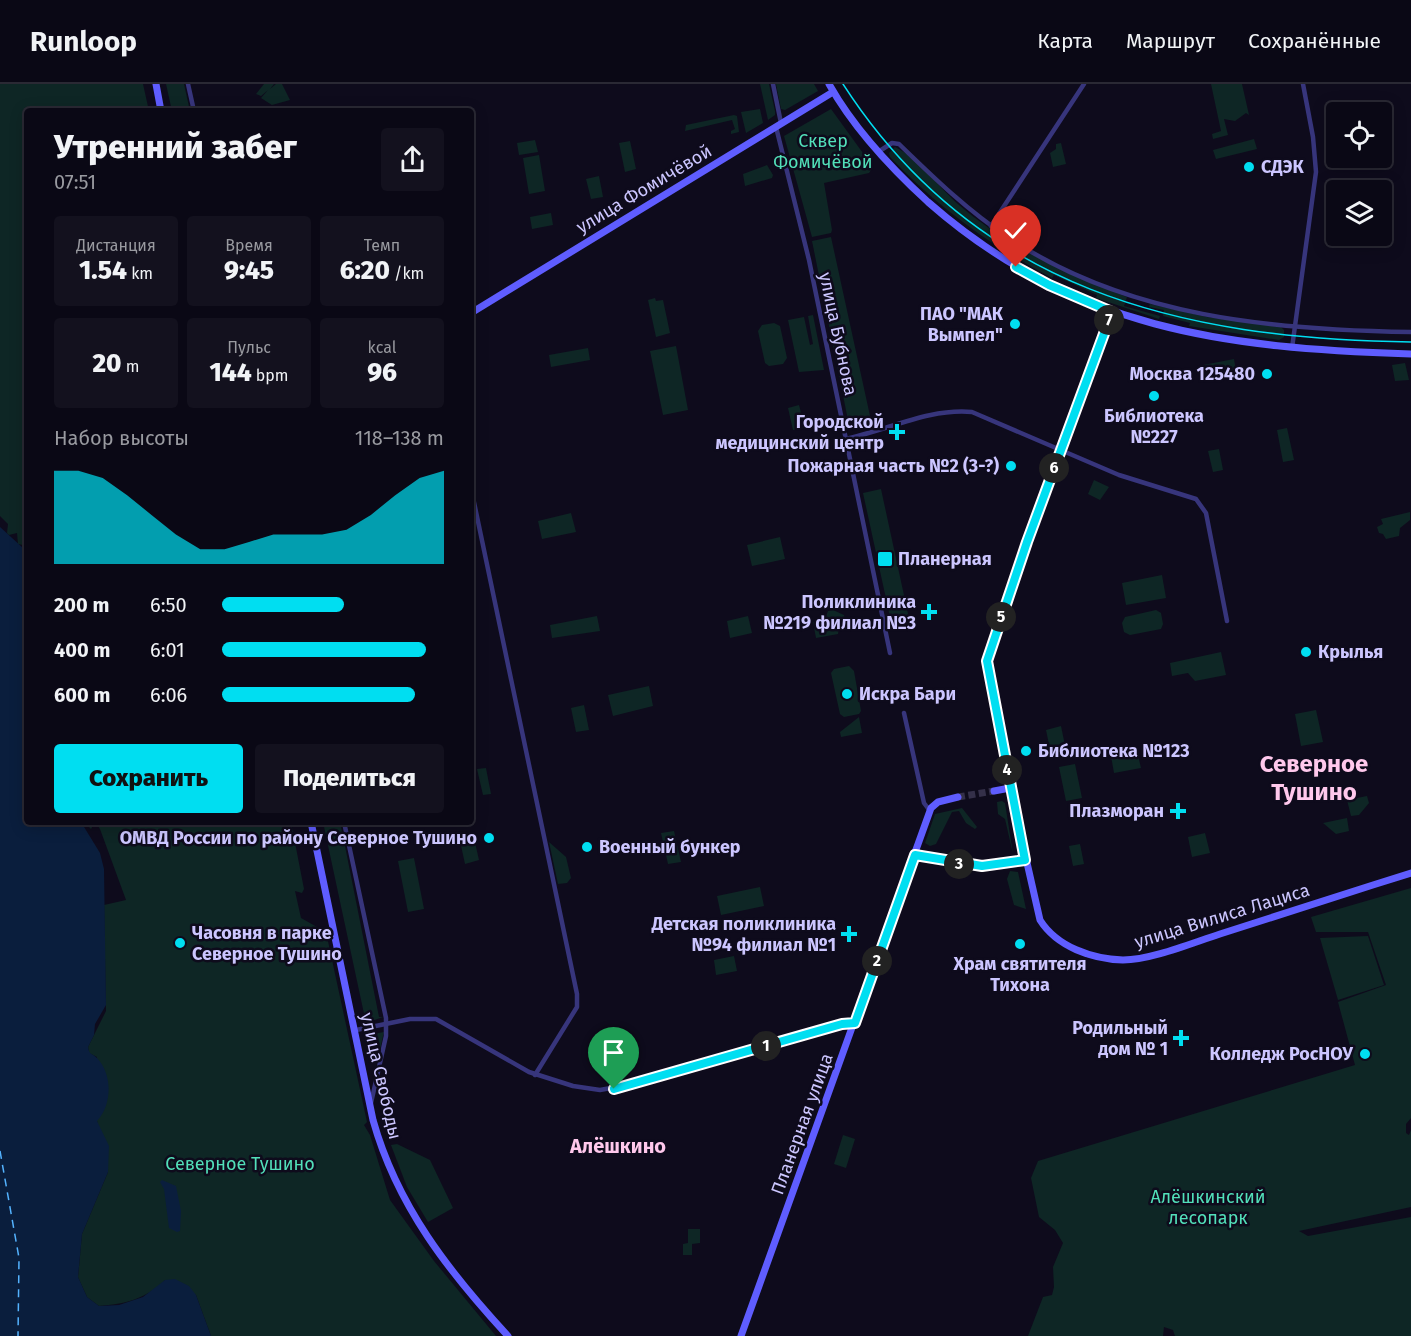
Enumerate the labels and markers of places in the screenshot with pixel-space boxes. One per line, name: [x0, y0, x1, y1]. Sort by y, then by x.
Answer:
place label: СДЭК: [1261, 156, 1304, 178]
marker: СДЭК: [1242, 160, 1256, 174]
pin: [990, 205, 1041, 267]
place label: ПАО "МАК Вымпел": [920, 303, 1004, 346]
pin: 7: [1094, 305, 1124, 335]
marker: ПАО "МАК Вымпел": [1008, 317, 1022, 331]
place label: Москва 125480: [1129, 363, 1255, 385]
marker: Москва 125480: [1260, 367, 1274, 381]
marker: Библиотека №227: [1147, 389, 1161, 403]
place label: Библиотека №227: [1104, 405, 1204, 448]
place label: Городской медицинский центр: [715, 411, 884, 454]
marker: Городской медицинский центр: [888, 423, 906, 441]
pin: 6: [1039, 453, 1069, 483]
place label: Пожарная часть №2 (3-?): [788, 455, 999, 477]
marker: Пожарная часть №2 (3-?): [1004, 459, 1018, 473]
place label: Планерная: [898, 548, 992, 570]
marker: Планерная: [876, 550, 894, 568]
place label: Поликлиника №219 филиал №3: [763, 591, 916, 634]
pin: 5: [986, 602, 1016, 632]
marker: Поликлиника №219 филиал №3: [920, 603, 938, 621]
place label: Крылья: [1318, 641, 1383, 663]
marker: Крылья: [1299, 645, 1313, 659]
place label: Искра Бари: [859, 683, 956, 705]
marker: Искра Бари: [840, 687, 854, 701]
place label: Библиотека №123: [1038, 740, 1190, 762]
marker: Библиотека №123: [1019, 744, 1033, 758]
pin: 4: [992, 755, 1022, 785]
place label: Плазморан: [1069, 800, 1164, 822]
marker: Плазморан: [1169, 802, 1187, 820]
place label: ОМВД России по району Северное Тушино: [120, 827, 477, 849]
marker: ОМВД России по району Северное Тушино: [482, 831, 496, 845]
place label: Военный бункер: [599, 836, 741, 858]
marker: Военный бункер: [580, 840, 594, 854]
pin: 3: [944, 849, 974, 879]
place label: Детская поликлиника №94 филиал №1: [651, 913, 836, 956]
place label: Часовня в парке Северное Тушино: [192, 922, 342, 965]
marker: Детская поликлиника №94 филиал №1: [840, 925, 858, 943]
marker: Часовня в парке Северное Тушино: [173, 936, 187, 950]
marker: Храм святителя Тихона: [1013, 937, 1027, 951]
pin: 2: [862, 946, 892, 976]
place label: Храм святителя Тихона: [952, 953, 1087, 996]
place label: Родильный дом № 1: [1072, 1017, 1168, 1060]
pin: [588, 1027, 639, 1089]
marker: Родильный дом № 1: [1172, 1029, 1190, 1047]
pin: 1: [751, 1031, 781, 1061]
place label: Колледж РосНОУ: [1210, 1043, 1354, 1065]
marker: Колледж РосНОУ: [1358, 1047, 1372, 1061]

